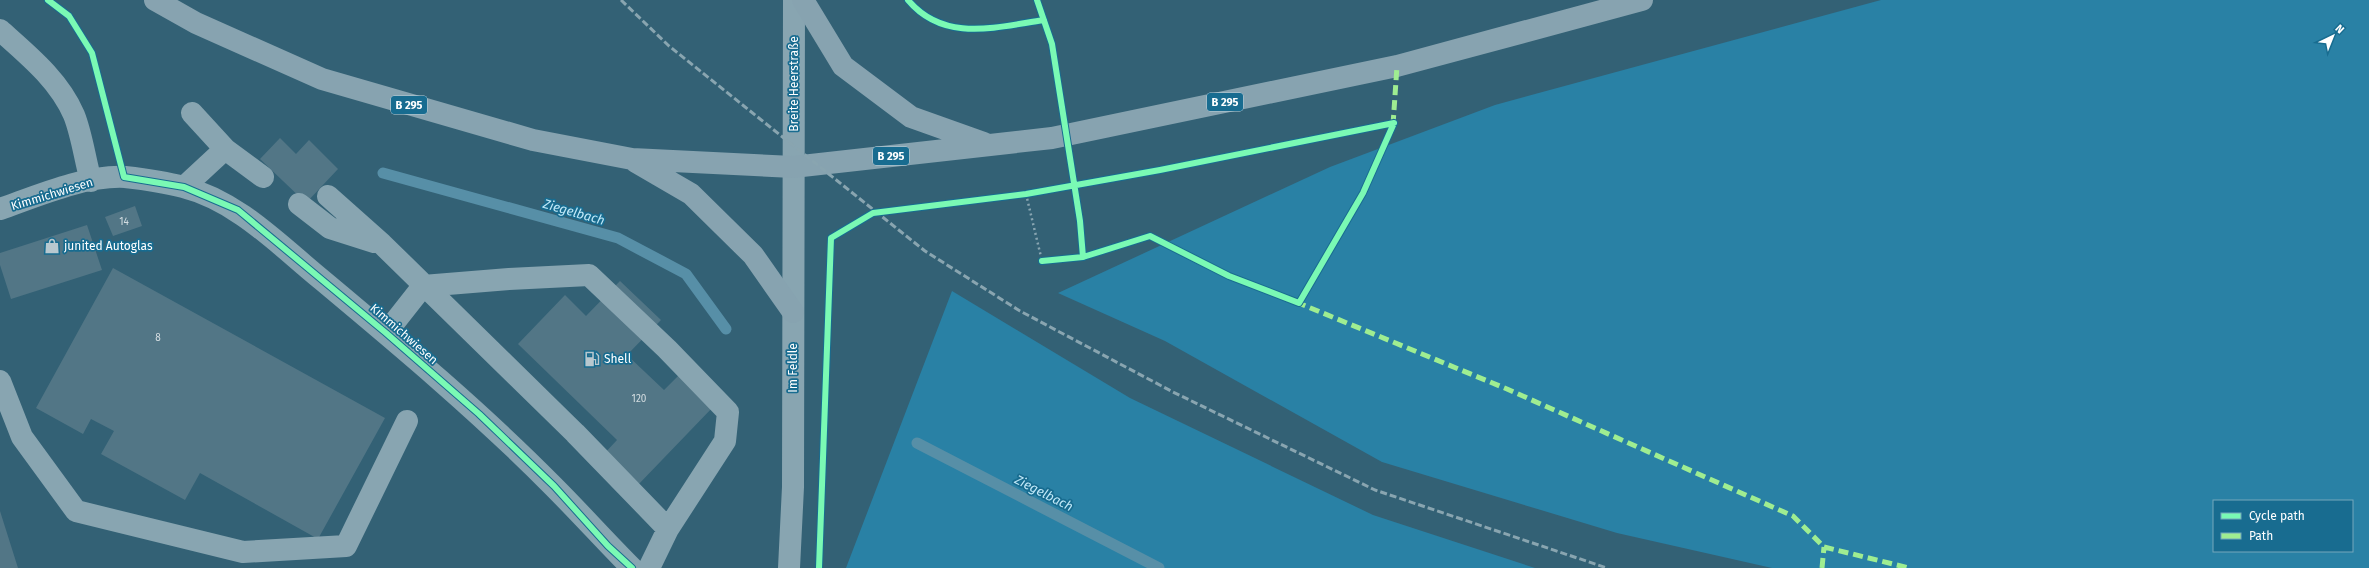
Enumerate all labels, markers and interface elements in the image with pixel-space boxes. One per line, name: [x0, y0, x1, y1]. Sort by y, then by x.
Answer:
north arrow: [2313, 16, 2353, 56]
text: N: [2332, 22, 2347, 36]
street label: Breite Heerstraße: [787, 36, 801, 132]
road number: B 295: [1207, 93, 1243, 111]
road number: B 295: [391, 96, 427, 114]
road number: B 295: [873, 147, 909, 165]
street label: Kimmichwiesen: [9, 175, 95, 213]
water label: Ziegelbach: [540, 196, 607, 228]
house number: 14: [119, 216, 130, 228]
shop icon: junited Autoglas: [43, 237, 61, 255]
place label: junited Autoglas: [63, 239, 153, 253]
street label: Kimmichwiesen: [367, 301, 441, 367]
house number: 8: [155, 332, 161, 344]
street label: Im Feldle: [786, 343, 800, 393]
fuel station icon: Shell: [583, 350, 601, 368]
place label: Shell: [604, 352, 632, 366]
house number: 120: [632, 393, 647, 405]
water label: Ziegelbach: [1011, 471, 1076, 514]
legend: [2213, 500, 2353, 552]
text: Cycle path: [2249, 509, 2305, 523]
text: Path: [2249, 529, 2273, 543]

